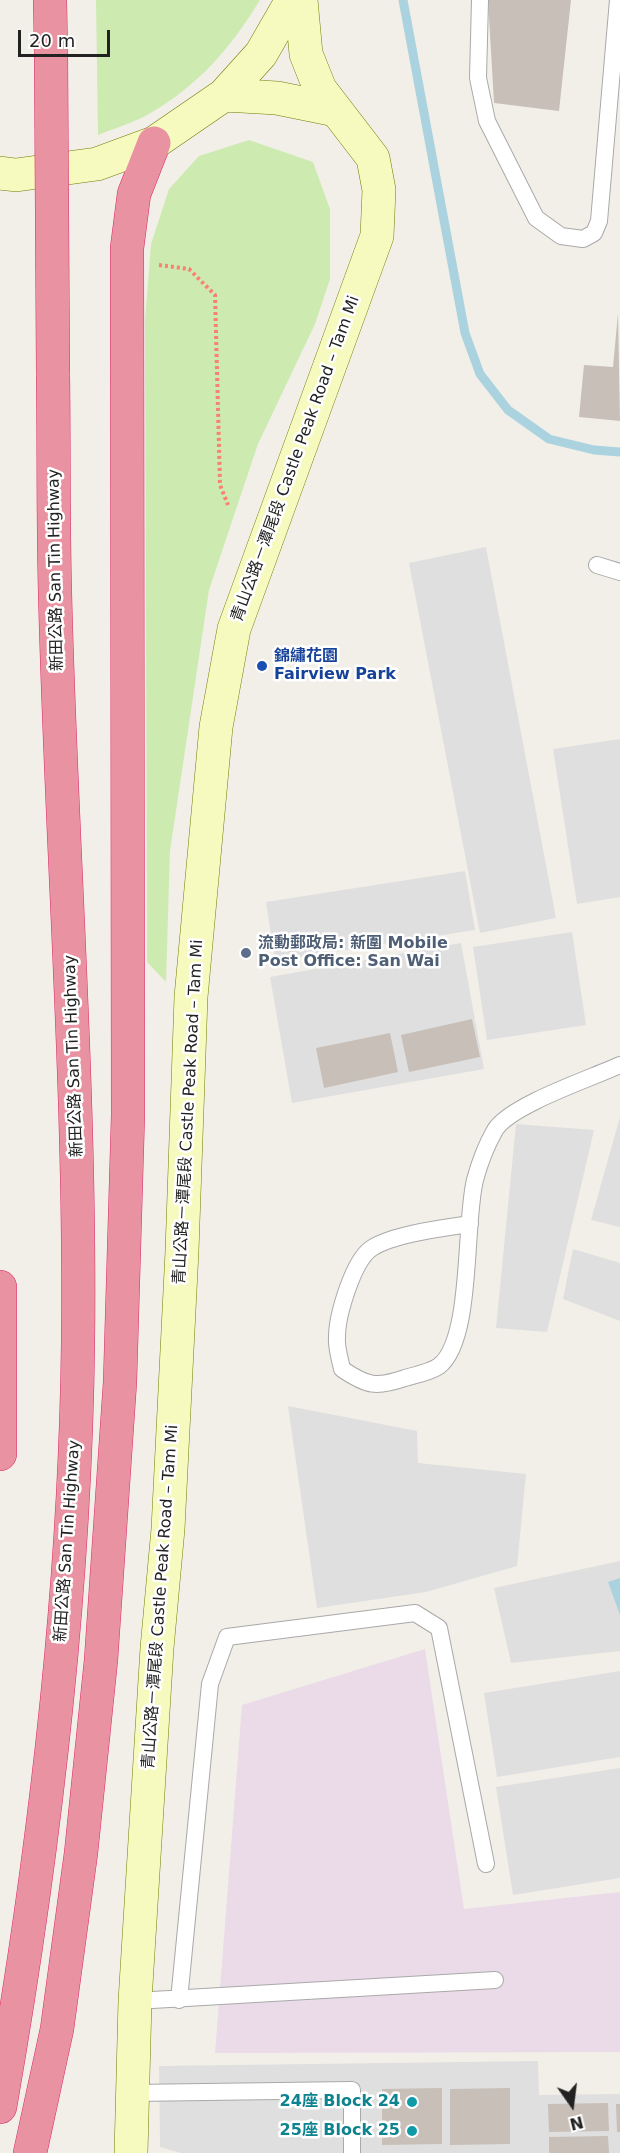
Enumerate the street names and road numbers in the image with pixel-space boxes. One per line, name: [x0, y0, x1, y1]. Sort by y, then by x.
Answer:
street label: 青山公路－潭尾段 Castle Peak Road – Tam Mi: [228, 293, 364, 625]
street label: 新田公路 San Tin Highway: [45, 469, 67, 671]
street label: 青山公路－潭尾段 Castle Peak Road – Tam Mi: [170, 939, 208, 1285]
street label: 新田公路 San Tin Highway: [61, 955, 87, 1157]
street label: 青山公路－潭尾段 Castle Peak Road – Tam Mi: [139, 1424, 183, 1770]
street label: 新田公路 San Tin Highway: [51, 1439, 85, 1643]

